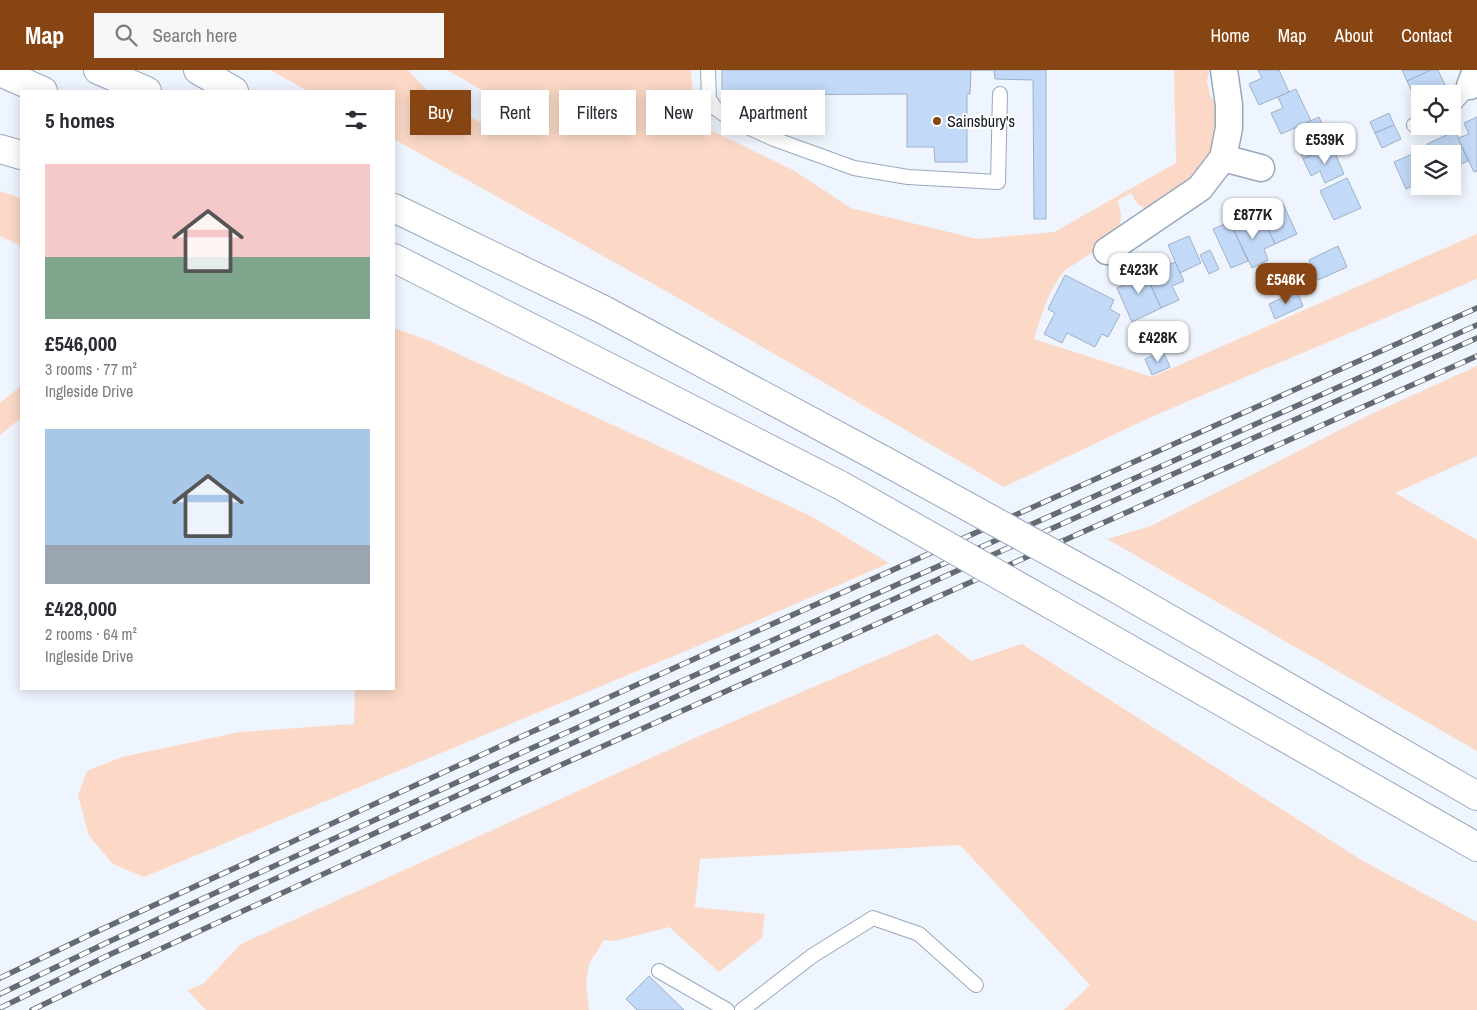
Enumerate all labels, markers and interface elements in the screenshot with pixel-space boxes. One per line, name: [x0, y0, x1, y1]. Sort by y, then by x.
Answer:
search box: [94, 13, 444, 58]
text: Map: [25, 19, 64, 51]
icon: search: [112, 21, 140, 49]
text: Search here: [152, 22, 237, 48]
text: Home: [1210, 23, 1250, 48]
text: Map: [1278, 23, 1307, 48]
text: About: [1335, 23, 1373, 48]
text: Contact: [1401, 23, 1452, 48]
map controls: [1411, 85, 1461, 195]
button: locate: [1411, 85, 1461, 135]
chip: Buy: [410, 90, 471, 135]
chip: Rent: [481, 90, 549, 135]
chip: Filters: [559, 90, 636, 135]
chip: New: [646, 90, 711, 135]
chip: Apartment: [721, 90, 825, 135]
text: 5 homes: [45, 106, 115, 135]
icon: filters: [342, 106, 370, 134]
place label: Sainsbury's: [947, 110, 1015, 132]
marker: Sainsbury's: [931, 115, 943, 127]
pin: £539K: [1290, 122, 1360, 165]
text: £539K: [1306, 128, 1344, 150]
button: layers: [1411, 145, 1461, 195]
icon: home: [163, 196, 253, 286]
pin: £877K: [1218, 198, 1288, 240]
text: £877K: [1234, 203, 1272, 225]
pin: £423K: [1104, 252, 1174, 295]
text: £423K: [1120, 258, 1158, 280]
pin: £546K: [1251, 262, 1321, 305]
text: £546K: [1267, 268, 1305, 290]
pin: £428K: [1123, 320, 1193, 363]
text: £428K: [1139, 326, 1177, 348]
text: £546,000: [45, 329, 117, 358]
text: 3 rooms · 77 m²: [45, 358, 137, 380]
text: Ingleside Drive: [45, 380, 133, 402]
icon: home: [163, 461, 253, 551]
text: £428,000: [45, 594, 117, 623]
text: 2 rooms · 64 m²: [45, 623, 137, 645]
text: Ingleside Drive: [45, 645, 133, 667]

